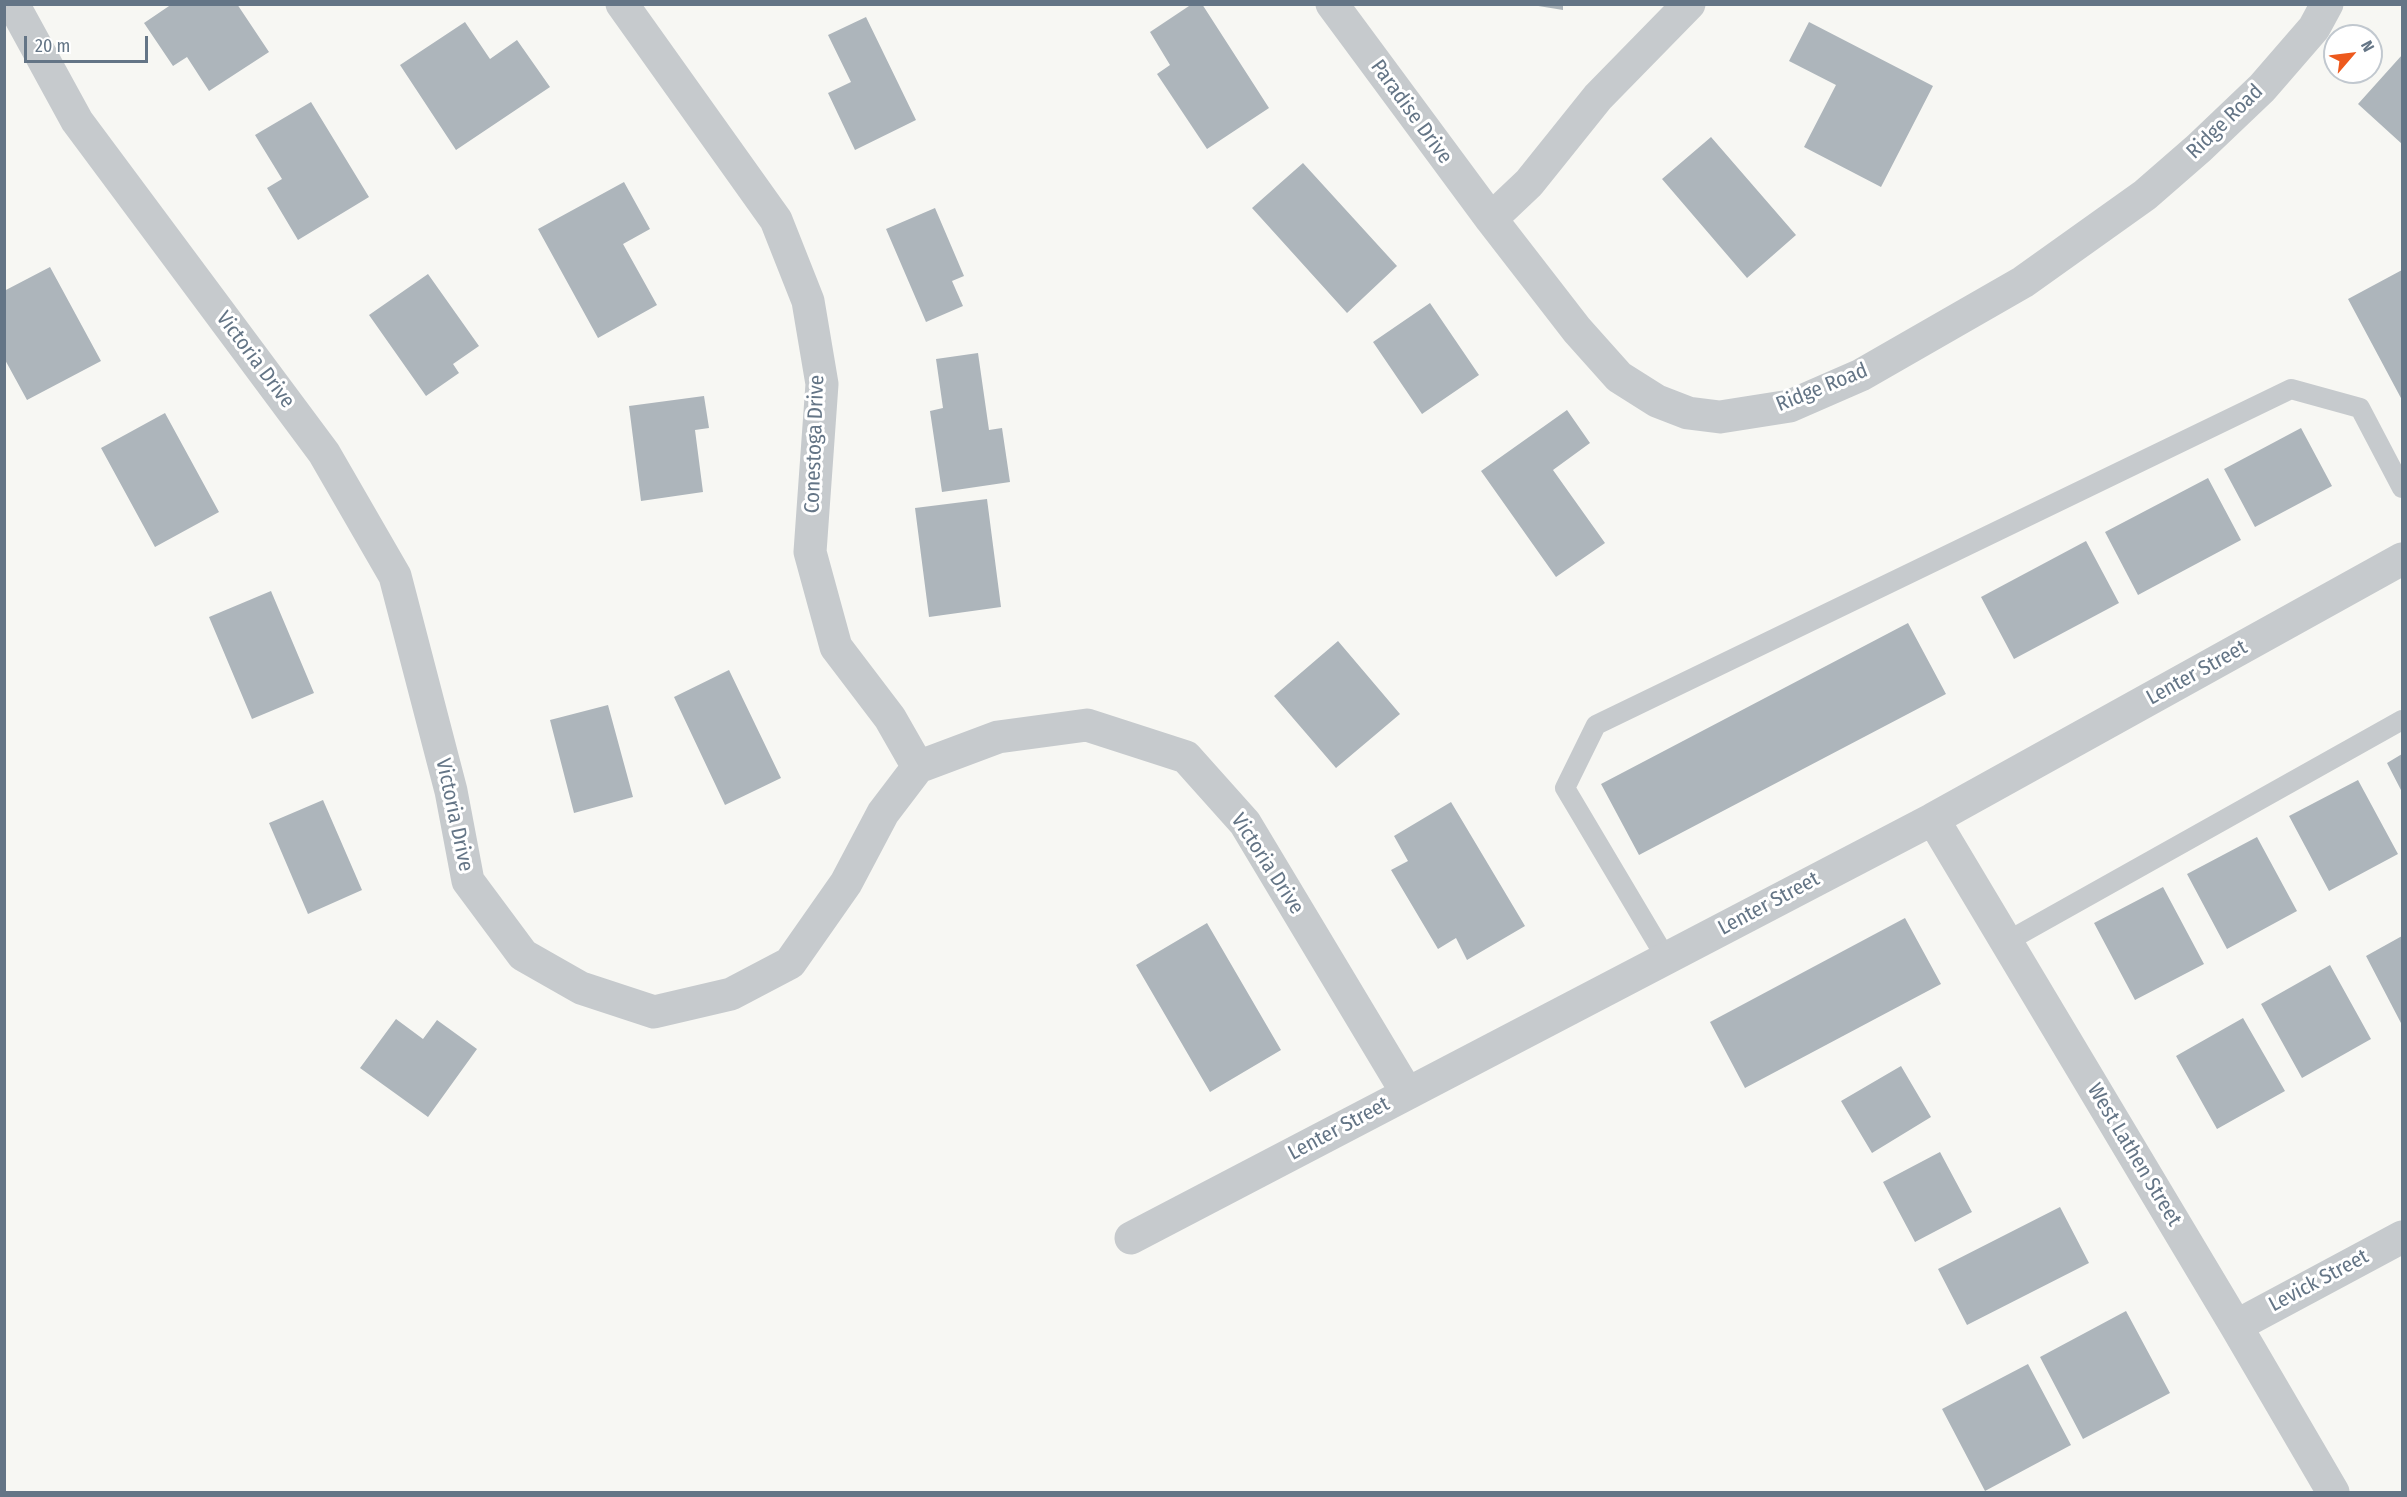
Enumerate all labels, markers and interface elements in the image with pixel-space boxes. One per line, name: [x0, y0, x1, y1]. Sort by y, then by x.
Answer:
scale bar: [27, 24, 152, 62]
north arrow: [2323, 24, 2383, 84]
text: 20 m: [35, 35, 70, 57]
text: N: [2357, 38, 2378, 55]
street label: Paradise Drive: [1365, 55, 1457, 169]
street label: Ridge Road: [2182, 79, 2268, 165]
street label: Victoria Drive: [210, 307, 300, 413]
street label: Ridge Road: [1773, 358, 1871, 418]
street label: Conestoga Drive: [800, 374, 830, 514]
street label: Lenter Street: [2142, 635, 2252, 711]
street label: Victoria Drive: [430, 756, 478, 874]
street label: Victoria Drive: [1225, 809, 1309, 919]
street label: Lenter Street: [1714, 867, 1824, 941]
street label: West Lathen Street: [2081, 1079, 2187, 1231]
street label: Lenter Street: [1284, 1092, 1394, 1166]
street label: Levick Street: [2265, 1244, 2373, 1318]

